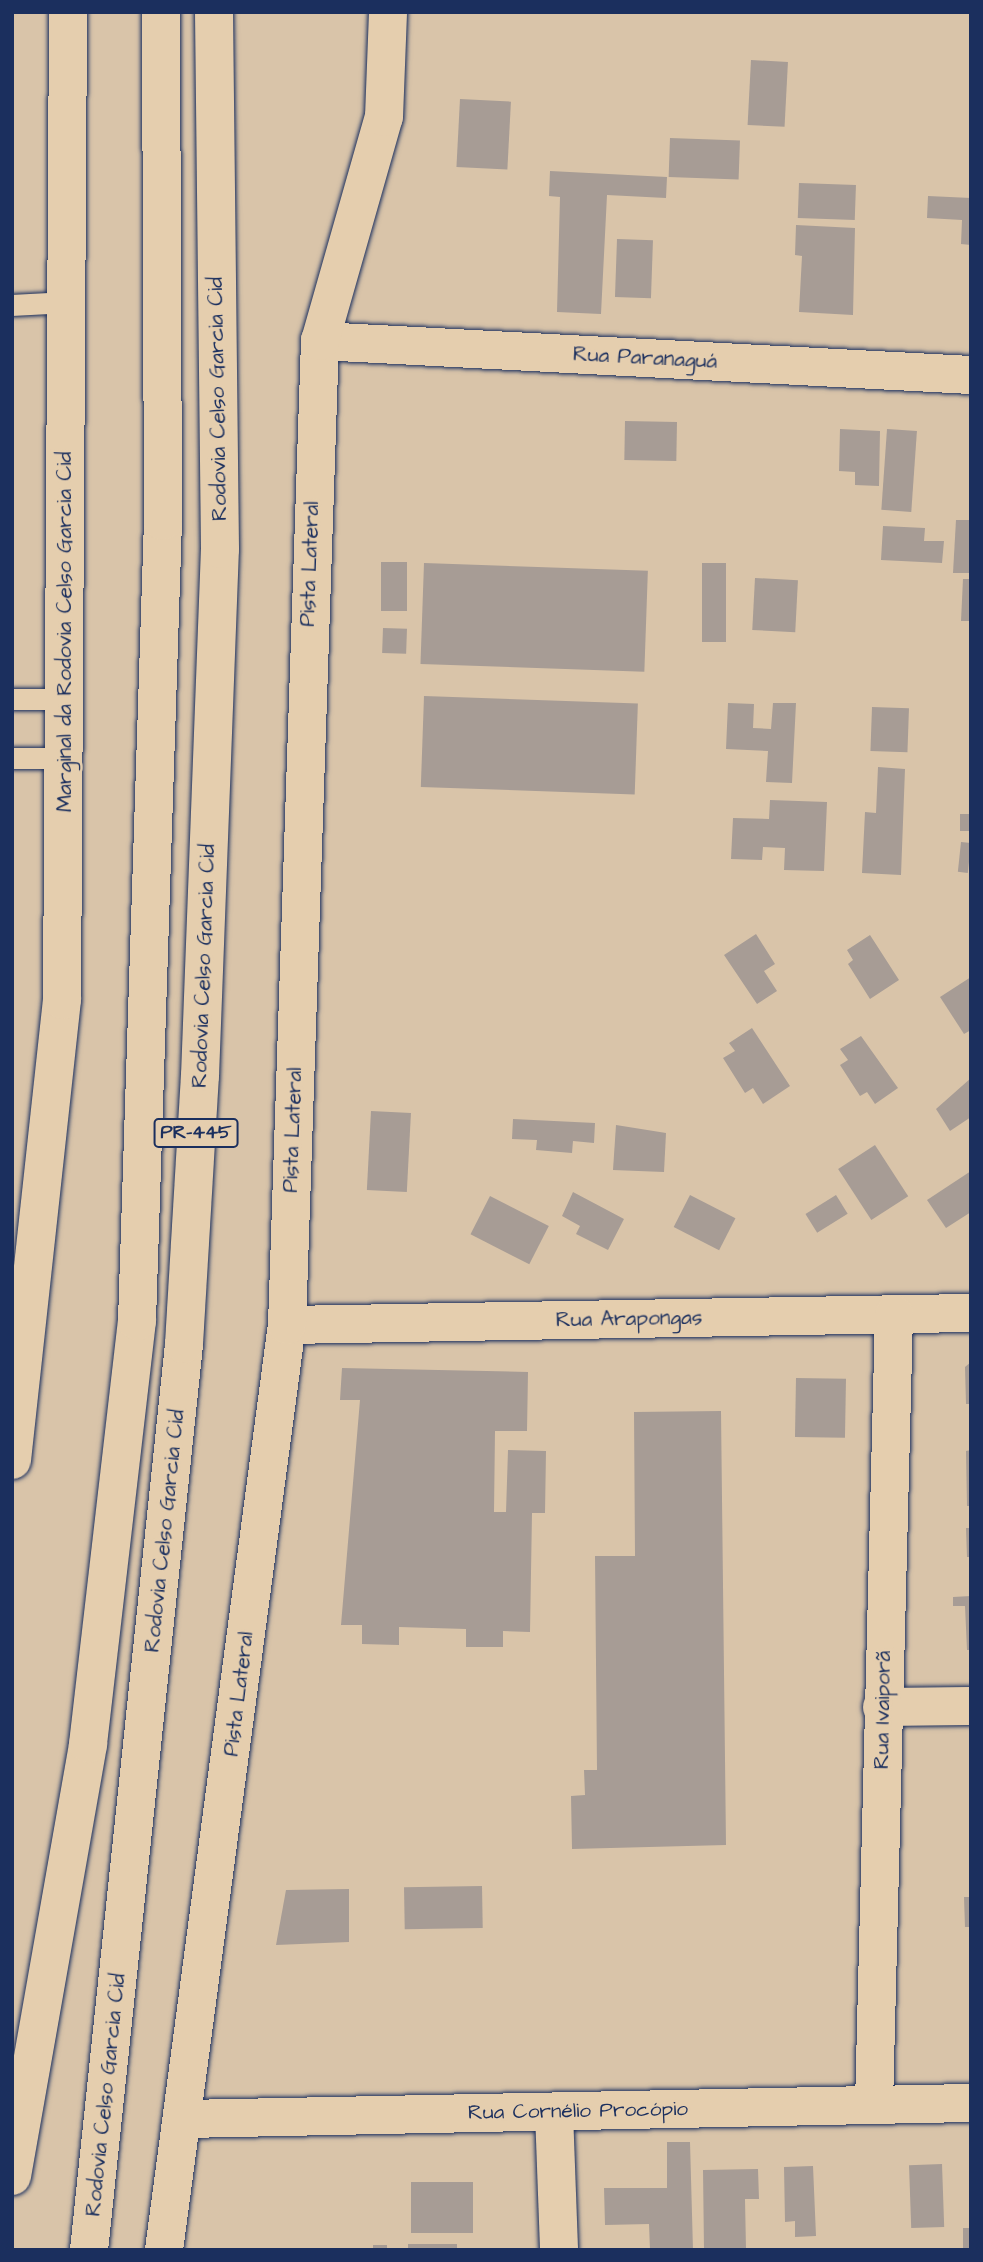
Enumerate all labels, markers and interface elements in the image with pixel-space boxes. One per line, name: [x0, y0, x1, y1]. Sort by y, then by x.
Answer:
street label: Rodovia Celso Garcia Cid: [203, 277, 233, 521]
street label: Rua Paranaguá: [572, 342, 718, 374]
street label: Marginal da Rodovia Celso Garcia Cid: [52, 452, 78, 812]
street label: Pista Lateral: [295, 501, 325, 627]
street label: Rodovia Celso Garcia Cid: [187, 844, 221, 1088]
street label: Pista Lateral: [278, 1067, 308, 1193]
road number: PR-445: [152, 1118, 240, 1148]
street label: Rua Arapongas: [556, 1305, 702, 1333]
street label: Rodovia Celso Garcia Cid: [140, 1408, 190, 1654]
street label: Pista Lateral: [219, 1630, 259, 1758]
street label: Rua Ivaiporã: [869, 1651, 897, 1769]
street label: Rodovia Celso Garcia Cid: [81, 1972, 131, 2218]
street label: Rua Cornélio Procópio: [468, 2096, 688, 2126]

